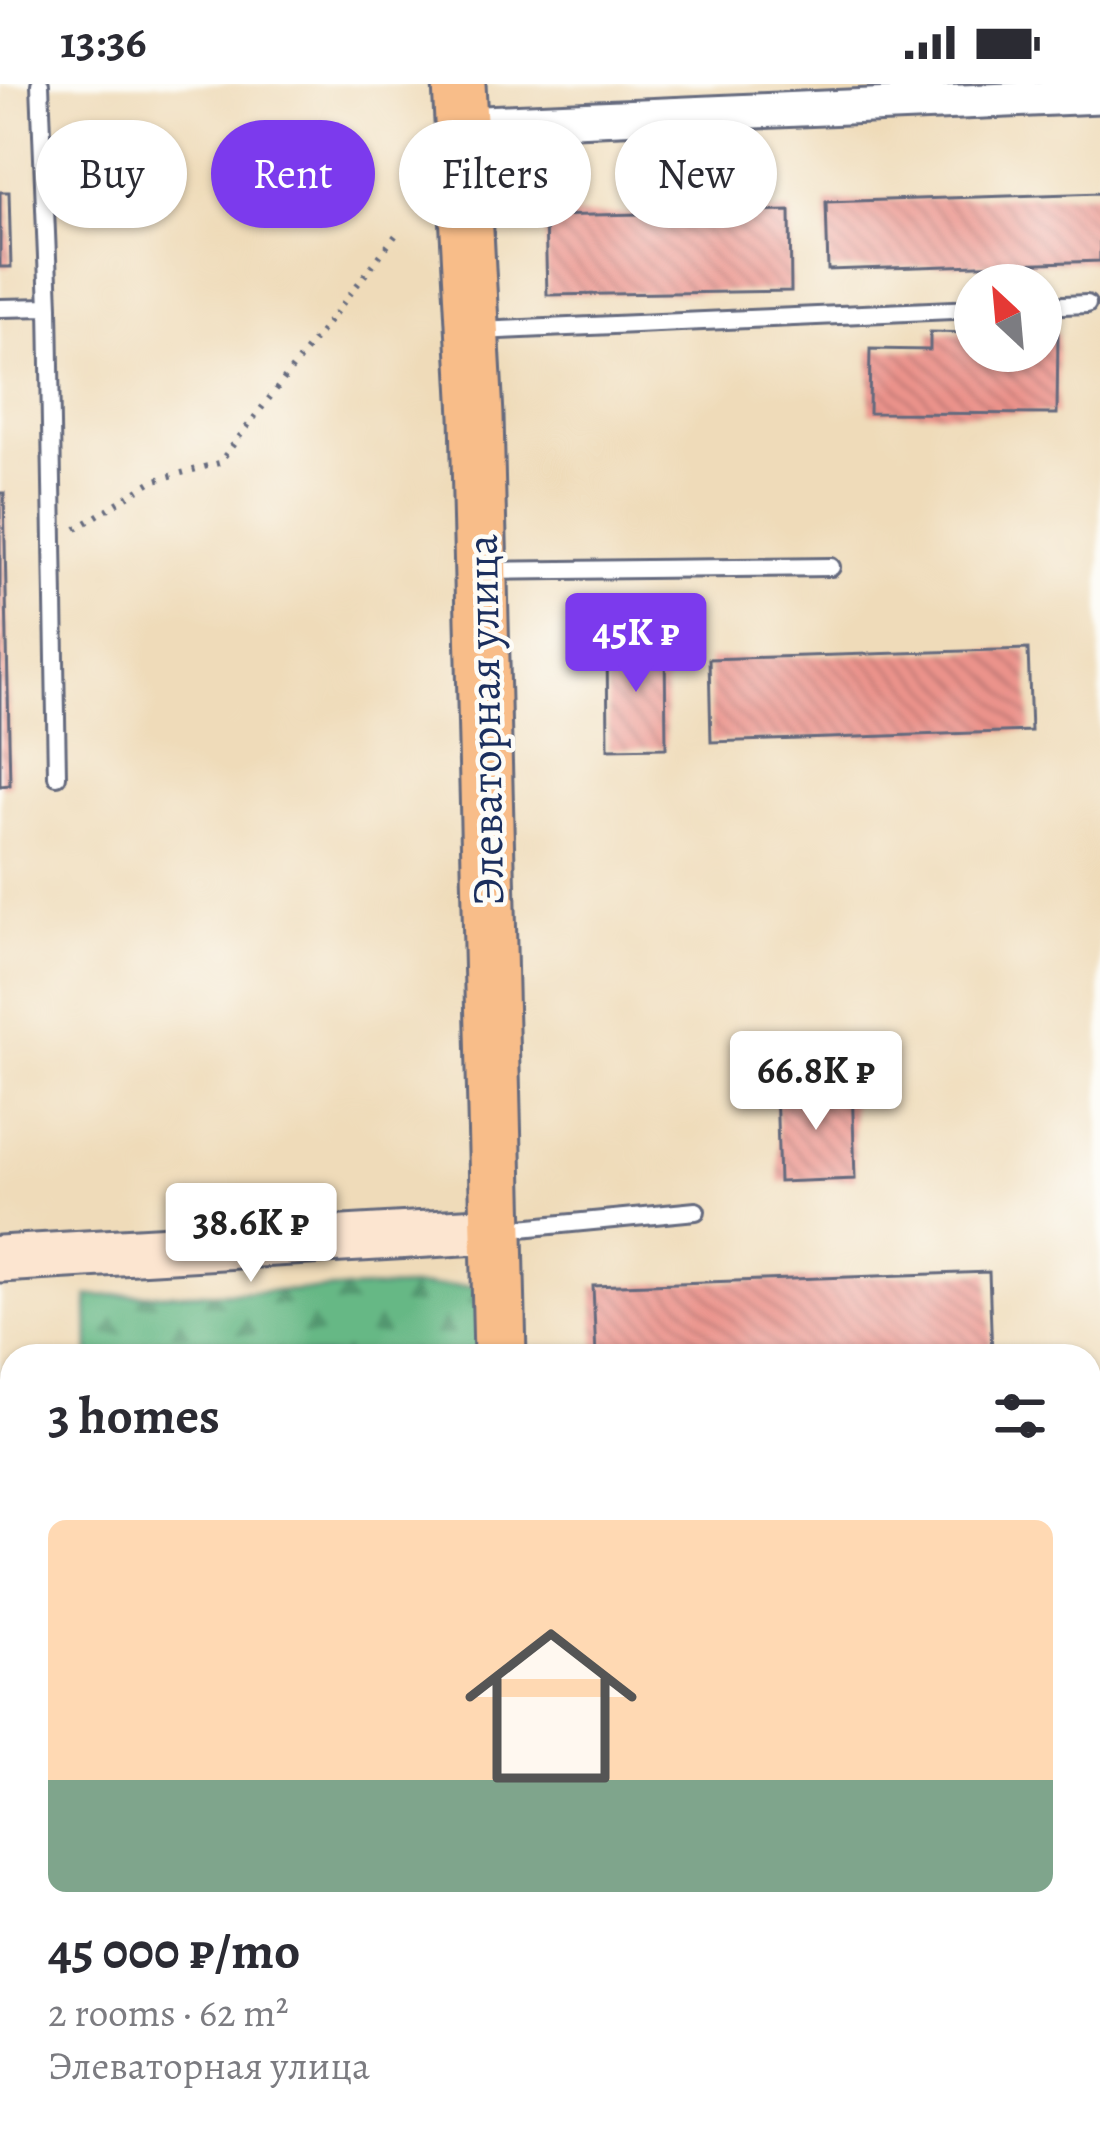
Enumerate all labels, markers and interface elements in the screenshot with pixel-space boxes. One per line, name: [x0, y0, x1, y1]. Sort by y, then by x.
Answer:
text: 13:36: [60, 11, 147, 73]
chip: Buy: [36, 120, 187, 228]
chip: Rent: [211, 120, 375, 228]
chip: Filters: [399, 120, 591, 228]
chip: New: [615, 120, 777, 228]
north arrow: [954, 264, 1062, 372]
map controls: [954, 264, 1062, 372]
street label: Элеваторная улица: [451, 533, 519, 906]
pin: 45K ₽: [552, 593, 720, 695]
text: 45K ₽: [592, 605, 680, 658]
pin: 66.8K ₽: [705, 1031, 927, 1133]
text: 66.8K ₽: [757, 1043, 875, 1096]
pin: 38.6K ₽: [140, 1183, 362, 1285]
text: 38.6K ₽: [193, 1195, 309, 1248]
text: 3 homes: [48, 1381, 220, 1451]
icon: filters: [987, 1383, 1053, 1449]
icon: home: [443, 1598, 659, 1814]
text: 45 000 ₽/mo: [48, 1916, 300, 1986]
text: 2 rooms · 62 m²: [48, 1986, 288, 2039]
text: Элеваторная улица: [48, 2039, 370, 2092]

